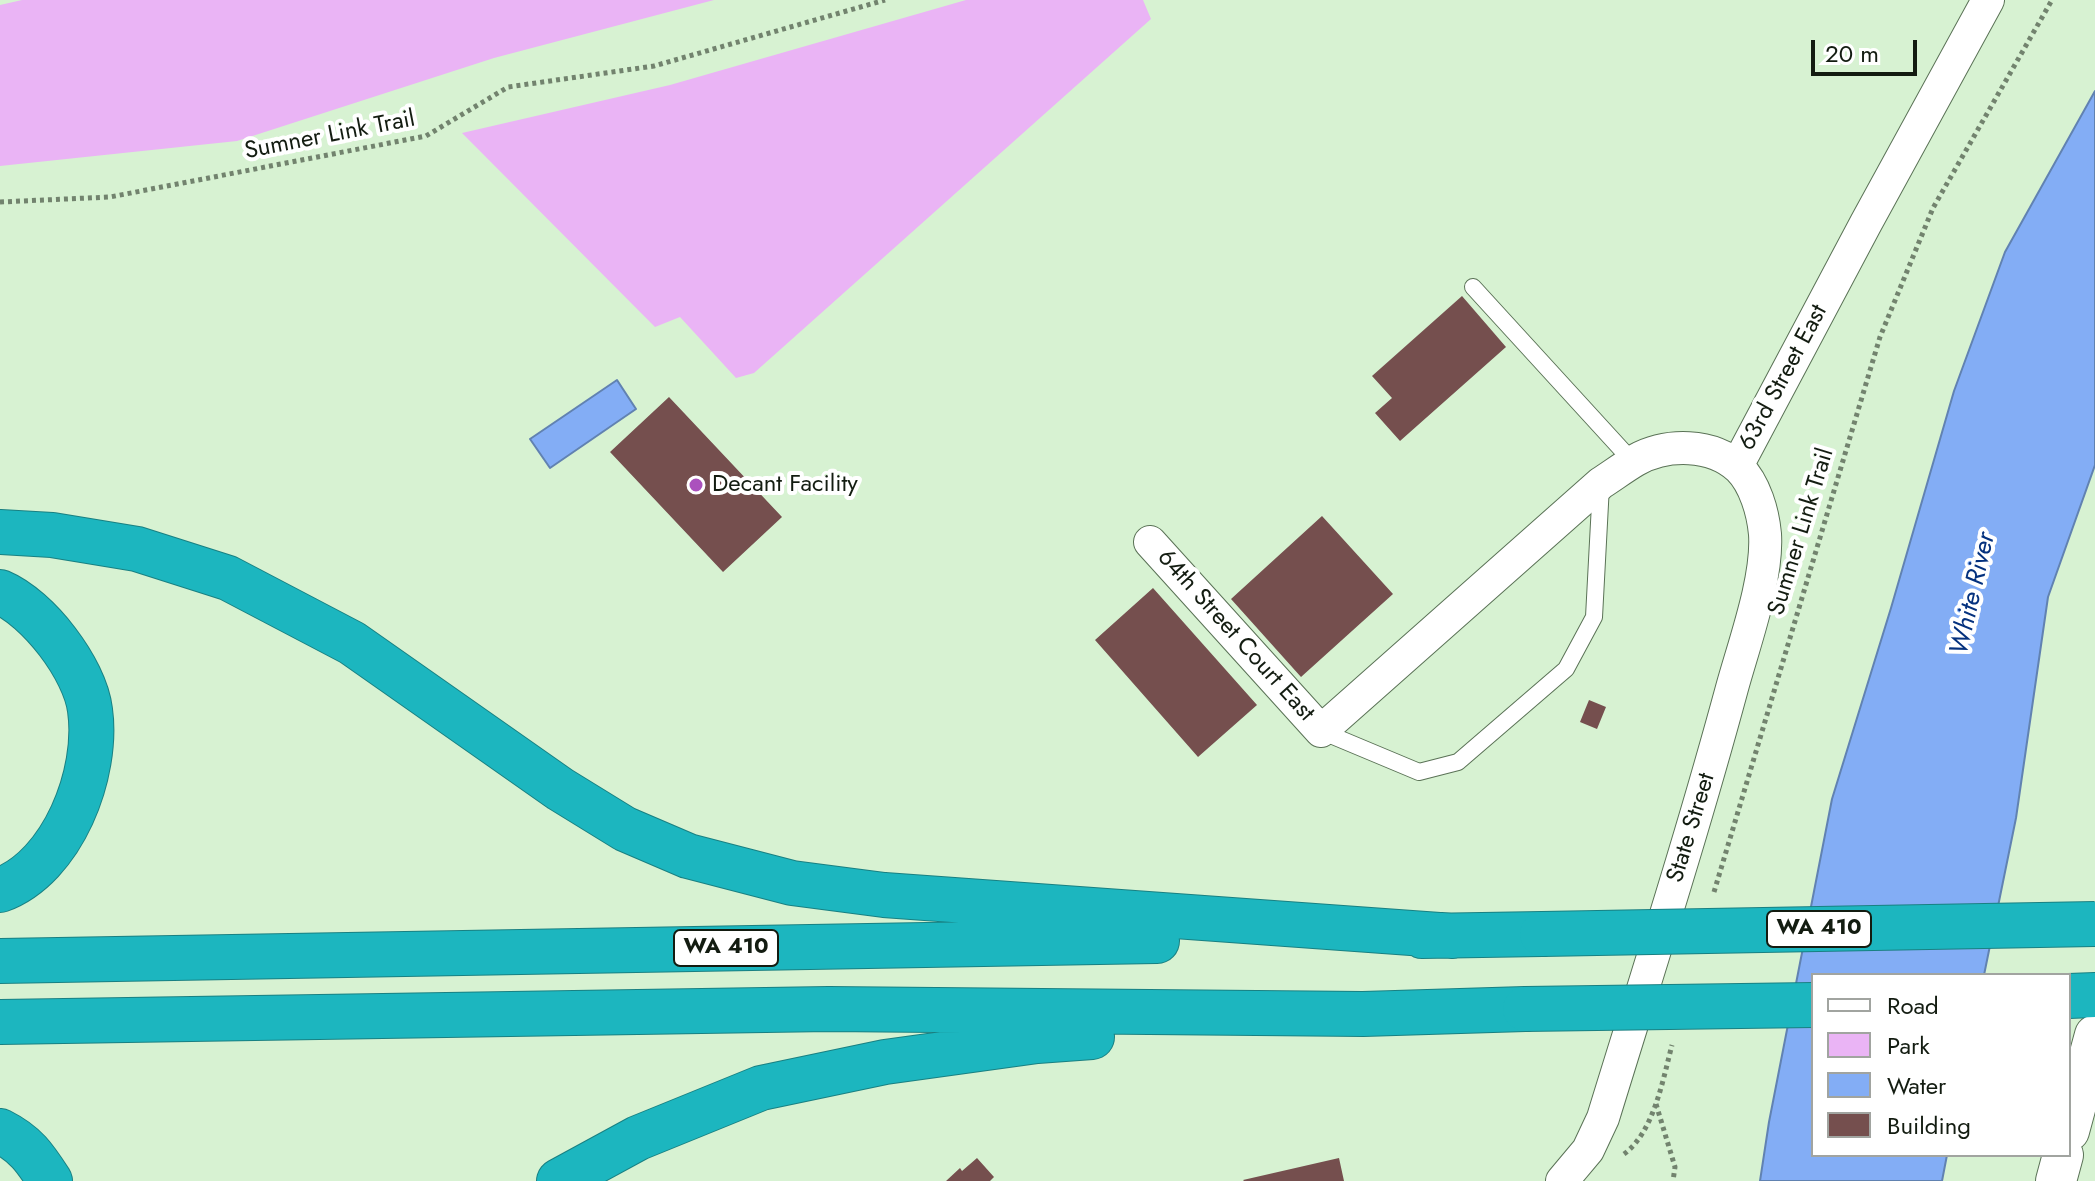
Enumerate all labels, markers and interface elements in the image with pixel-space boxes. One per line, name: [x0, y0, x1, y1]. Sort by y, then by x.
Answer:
scale bar: [1815, 24, 1921, 74]
text: 20 m: [1825, 36, 1879, 71]
street label: Sumner Link Trail: [242, 105, 418, 167]
street label: 63rd Street East: [1734, 300, 1834, 456]
street label: Sumner Link Trail: [1763, 445, 1841, 619]
place label: Decant Facility: [712, 471, 858, 499]
marker: Decant Facility: [687, 476, 705, 494]
water label: White River: [1945, 530, 2003, 658]
street label: 64th Street Court East: [1150, 544, 1320, 728]
street label: State Street: [1662, 770, 1722, 886]
road number: WA 410: [1767, 911, 1871, 947]
road number: WA 410: [674, 930, 778, 966]
legend: [1811, 973, 2071, 1157]
text: Road: [1887, 988, 1939, 1023]
text: Park: [1887, 1028, 1930, 1063]
text: Water: [1887, 1068, 1946, 1103]
text: Building: [1887, 1108, 1971, 1143]

